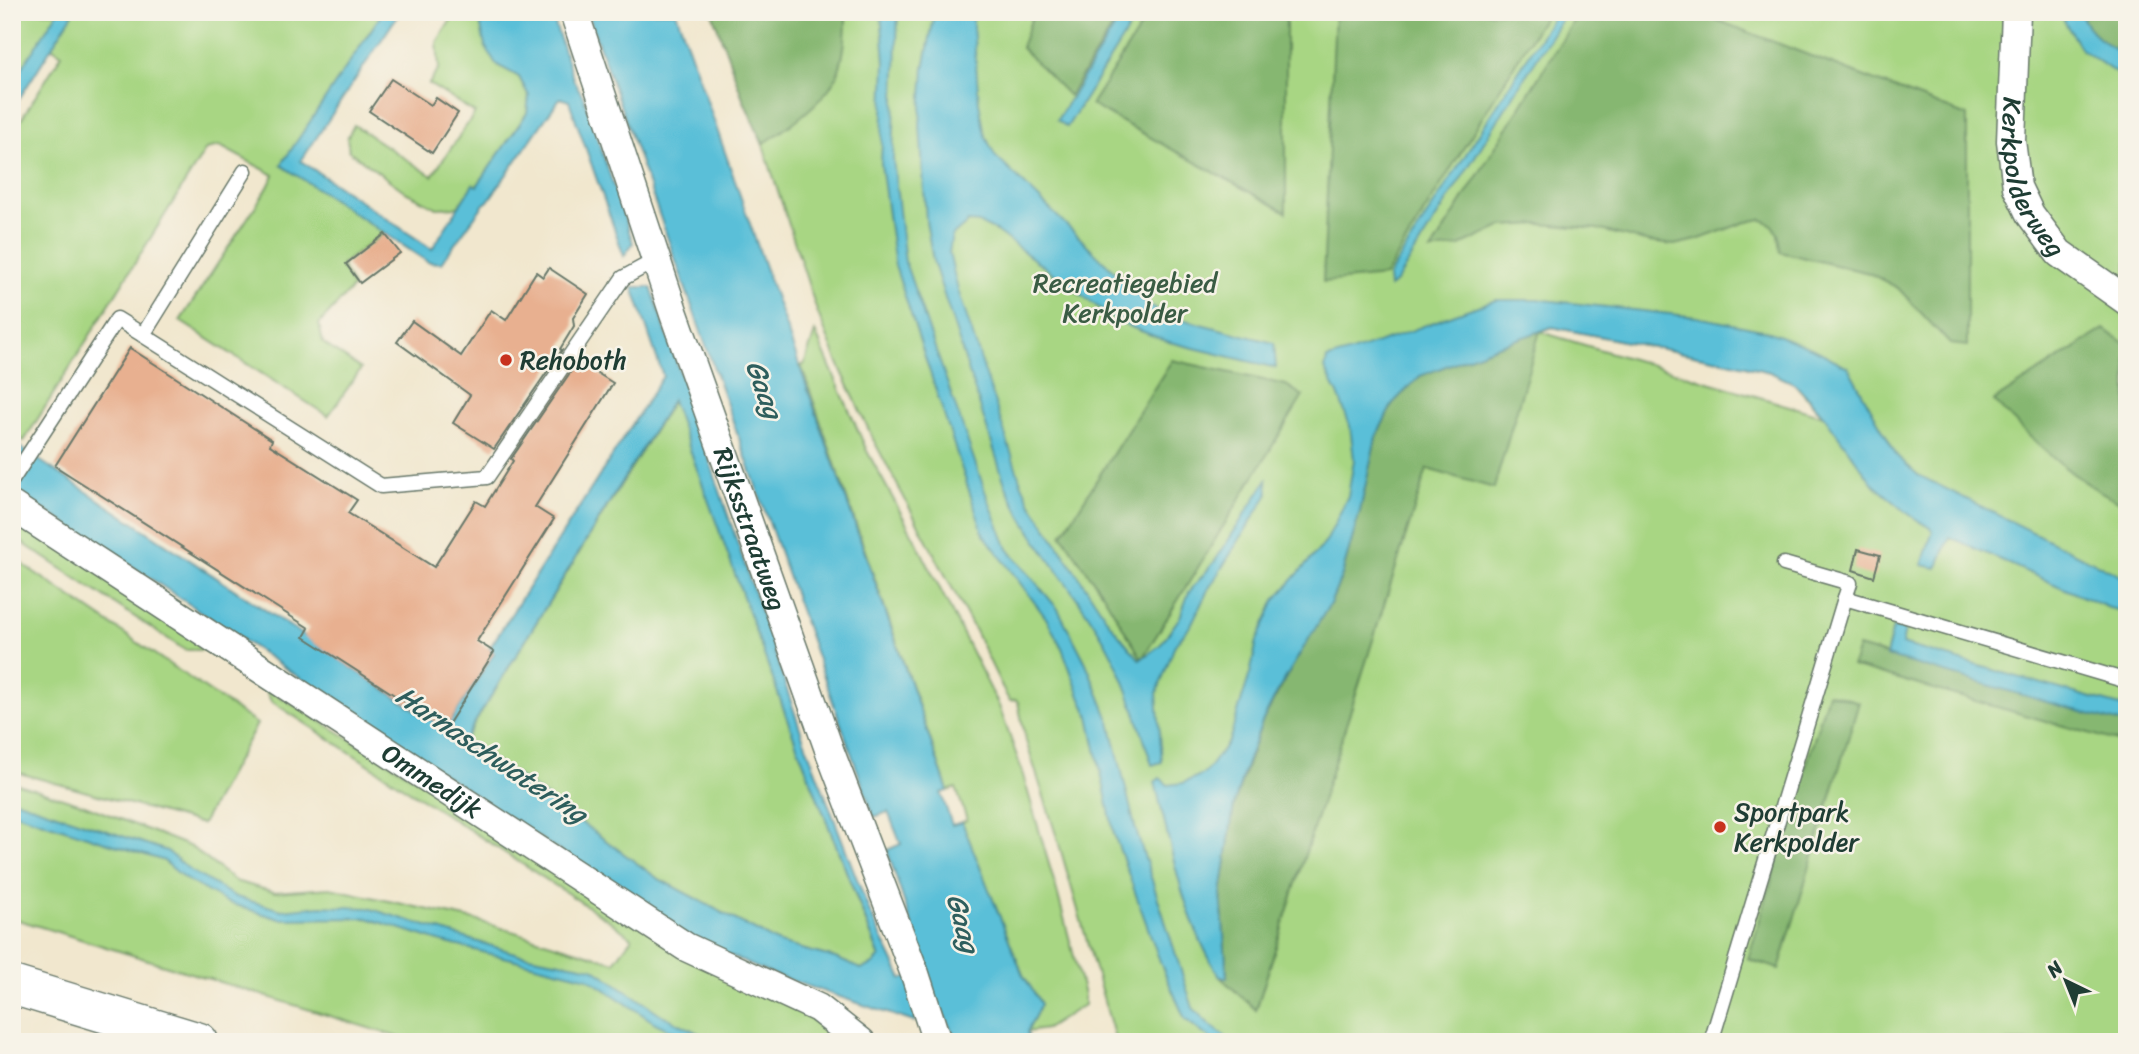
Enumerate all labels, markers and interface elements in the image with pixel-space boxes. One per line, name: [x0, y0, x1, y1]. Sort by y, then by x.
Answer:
street label: Kerkpolderweg: [1988, 96, 2078, 267]
park label: Recreatiegebied Kerkpolder: [1033, 260, 1219, 336]
place label: Rehoboth: [520, 337, 627, 383]
marker: Rehoboth: [498, 352, 514, 368]
water label: Gaag: [731, 353, 799, 428]
street label: Rijksstraatweg: [700, 440, 801, 617]
water label: Harnaschwatering: [385, 672, 600, 839]
street label: Ommedijk: [372, 731, 492, 831]
place label: Sportpark Kerkpolder: [1734, 789, 1860, 865]
marker: Sportpark Kerkpolder: [1712, 819, 1728, 835]
water label: Gaag: [932, 888, 996, 961]
north arrow: [2030, 946, 2100, 1016]
text: N: [2038, 952, 2071, 986]

